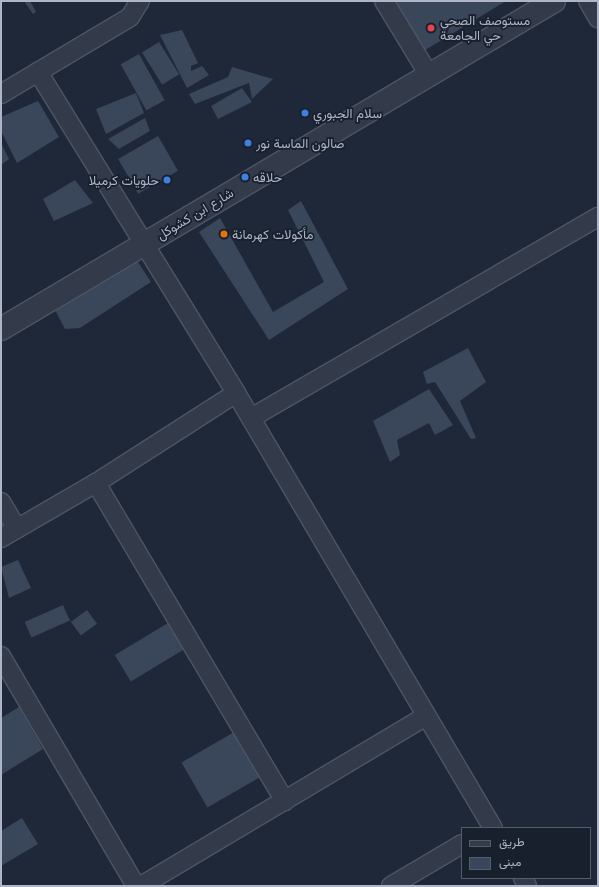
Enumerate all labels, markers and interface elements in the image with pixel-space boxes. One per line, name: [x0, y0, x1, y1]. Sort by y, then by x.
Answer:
place label: مستوصف الصحي حي الجامعة: [440, 13, 530, 44]
marker: مستوصف الصحي حي الجامعة: [425, 22, 437, 34]
place label: سلام الجبوري: [313, 105, 382, 121]
marker: سلام الجبوري: [300, 108, 310, 118]
place label: صالون الماسة نور: [256, 135, 344, 151]
marker: صالون الماسة نور: [243, 138, 253, 148]
place label: حلاقه: [253, 169, 282, 185]
place label: حلويات كرميلا: [89, 172, 159, 188]
marker: حلاقه: [240, 172, 250, 182]
marker: حلويات كرميلا: [162, 175, 172, 185]
street label: شارع ابن كشوكل: [154, 185, 236, 243]
place label: مأكولات كهرمانة: [232, 226, 313, 242]
marker: مأكولات كهرمانة: [219, 229, 229, 239]
legend: [461, 827, 591, 879]
text: طريق: [499, 834, 524, 849]
text: مبنى: [499, 854, 521, 869]

